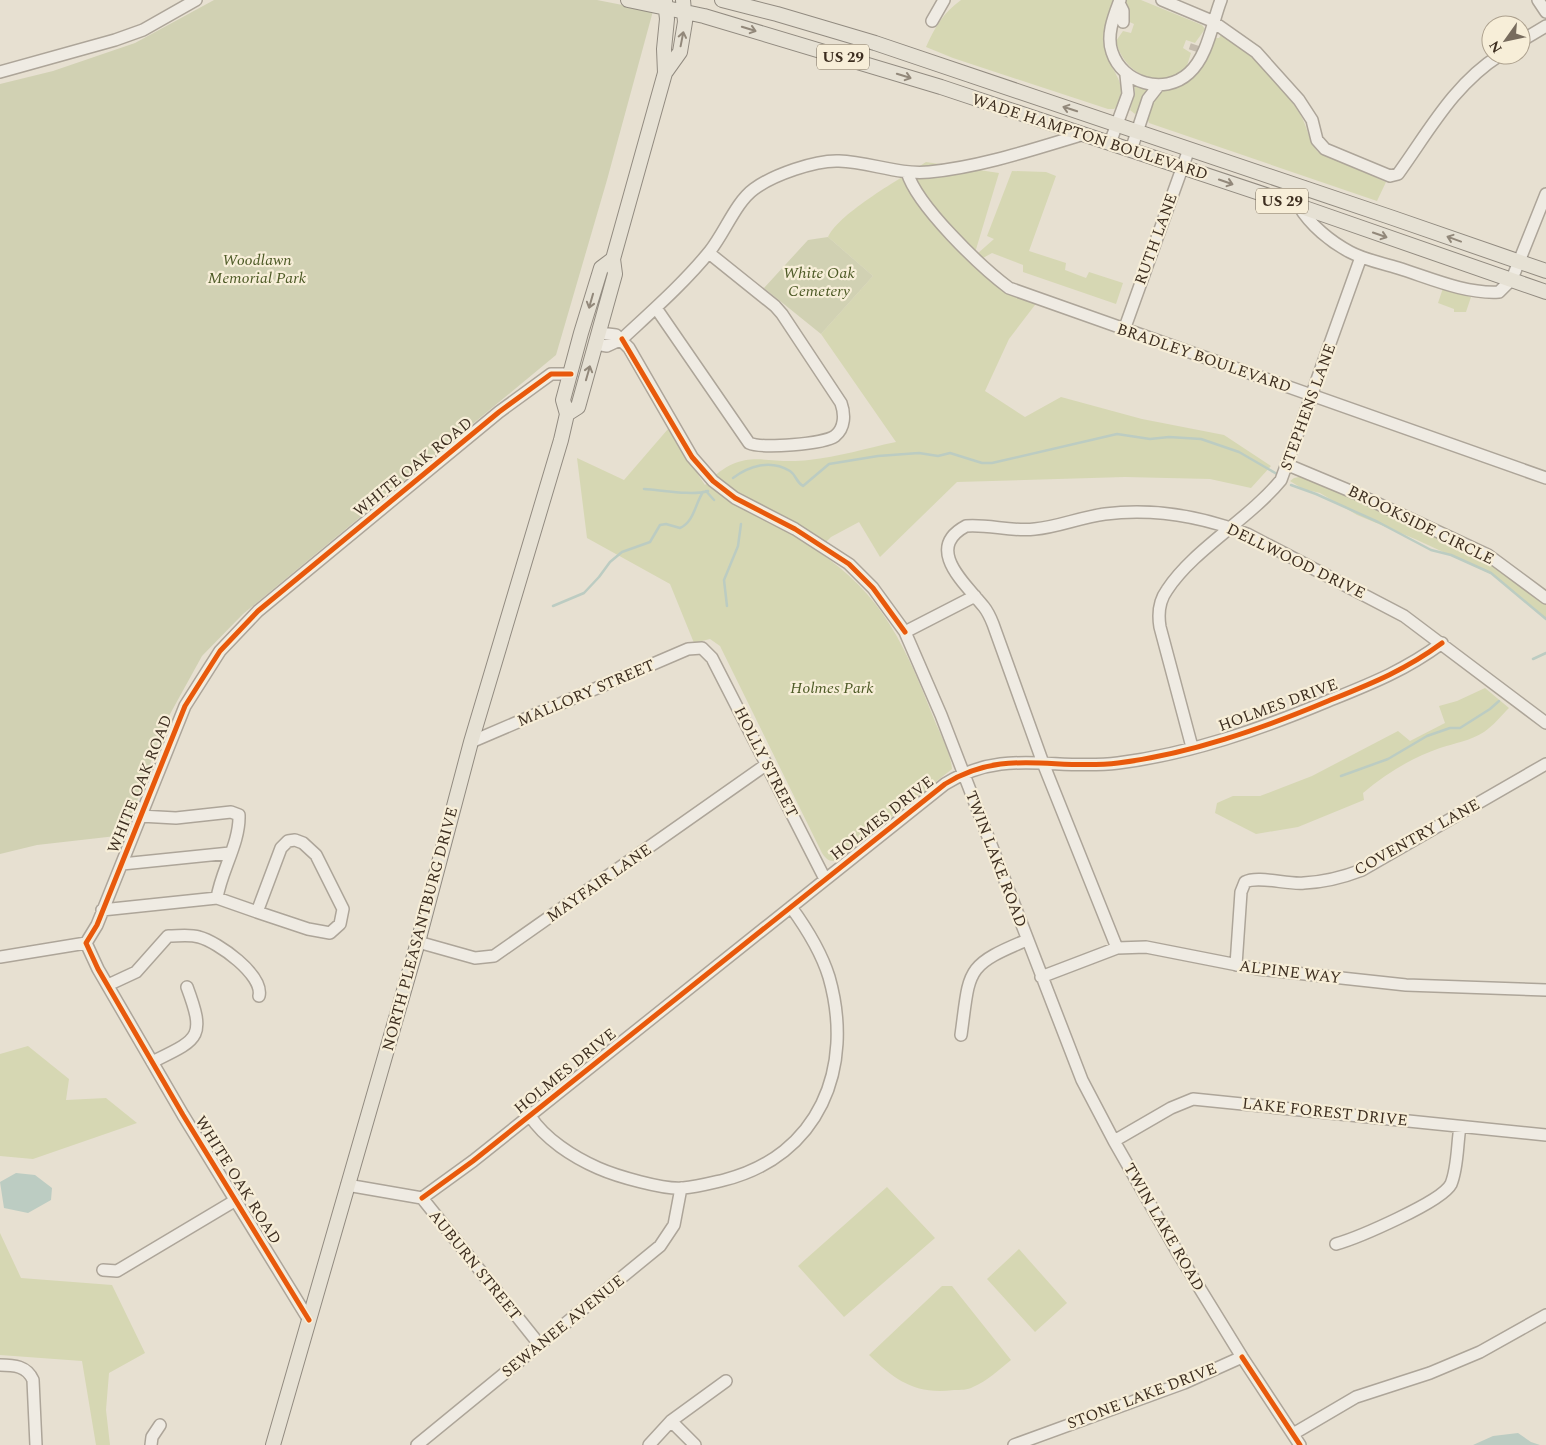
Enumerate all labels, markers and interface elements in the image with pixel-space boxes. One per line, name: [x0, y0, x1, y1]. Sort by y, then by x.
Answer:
north arrow: [1481, 15, 1531, 65]
one-way arrow: [740, 25, 756, 35]
one-way arrow: [678, 31, 688, 47]
text: N: [1484, 36, 1507, 57]
road number: US 29: [817, 44, 869, 70]
one-way arrow: [896, 71, 912, 81]
street label: WADE HAMPTON BOULEVARD: [969, 87, 1211, 187]
one-way arrow: [1063, 104, 1078, 113]
one-way arrow: [1218, 178, 1234, 188]
road number: US 29: [1256, 188, 1308, 214]
street label: RUTH LANE: [1128, 190, 1184, 288]
one-way arrow: [1372, 230, 1388, 240]
one-way arrow: [1447, 234, 1462, 243]
park label: Woodlawn Memorial Park: [208, 248, 307, 290]
park label: White Oak Cemetery: [783, 261, 855, 303]
one-way arrow: [585, 292, 595, 308]
street label: BRADLEY BOULEVARD: [1113, 317, 1295, 399]
street label: STEPHENS LANE: [1274, 340, 1342, 474]
one-way arrow: [584, 365, 593, 381]
street label: WHITE OAK ROAD: [348, 411, 478, 523]
street label: BROOKSIDE CIRCLE: [1344, 479, 1498, 571]
street label: DELLWOOD DRIVE: [1223, 517, 1369, 605]
street label: MALLORY STREET: [513, 653, 659, 733]
street label: HOLMES DRIVE: [1215, 672, 1341, 738]
park label: Holmes Park: [790, 676, 874, 700]
street label: HOLLY STREET: [728, 702, 804, 822]
street label: WHITE OAK ROAD: [101, 711, 179, 857]
street label: HOLMES DRIVE: [825, 770, 939, 866]
street label: TWIN LAKE ROAD: [959, 787, 1033, 931]
street label: COVENTRY LANE: [1350, 792, 1484, 882]
street label: NORTH PLEASANTBURG DRIVE: [376, 804, 464, 1054]
street label: MAYFAIR LANE: [541, 838, 657, 928]
street label: ALPINE WAY: [1238, 954, 1342, 990]
street label: HOLMES DRIVE: [509, 1022, 621, 1120]
street label: LAKE FOREST DRIVE: [1241, 1091, 1409, 1133]
street label: WHITE OAK ROAD: [189, 1111, 287, 1249]
street label: TWIN LAKE ROAD: [1117, 1158, 1211, 1296]
street label: AUBURN STREET: [423, 1204, 527, 1326]
street label: SEWANEE AVENUE: [496, 1269, 630, 1383]
street label: STONE LAKE DRIVE: [1064, 1356, 1220, 1436]

